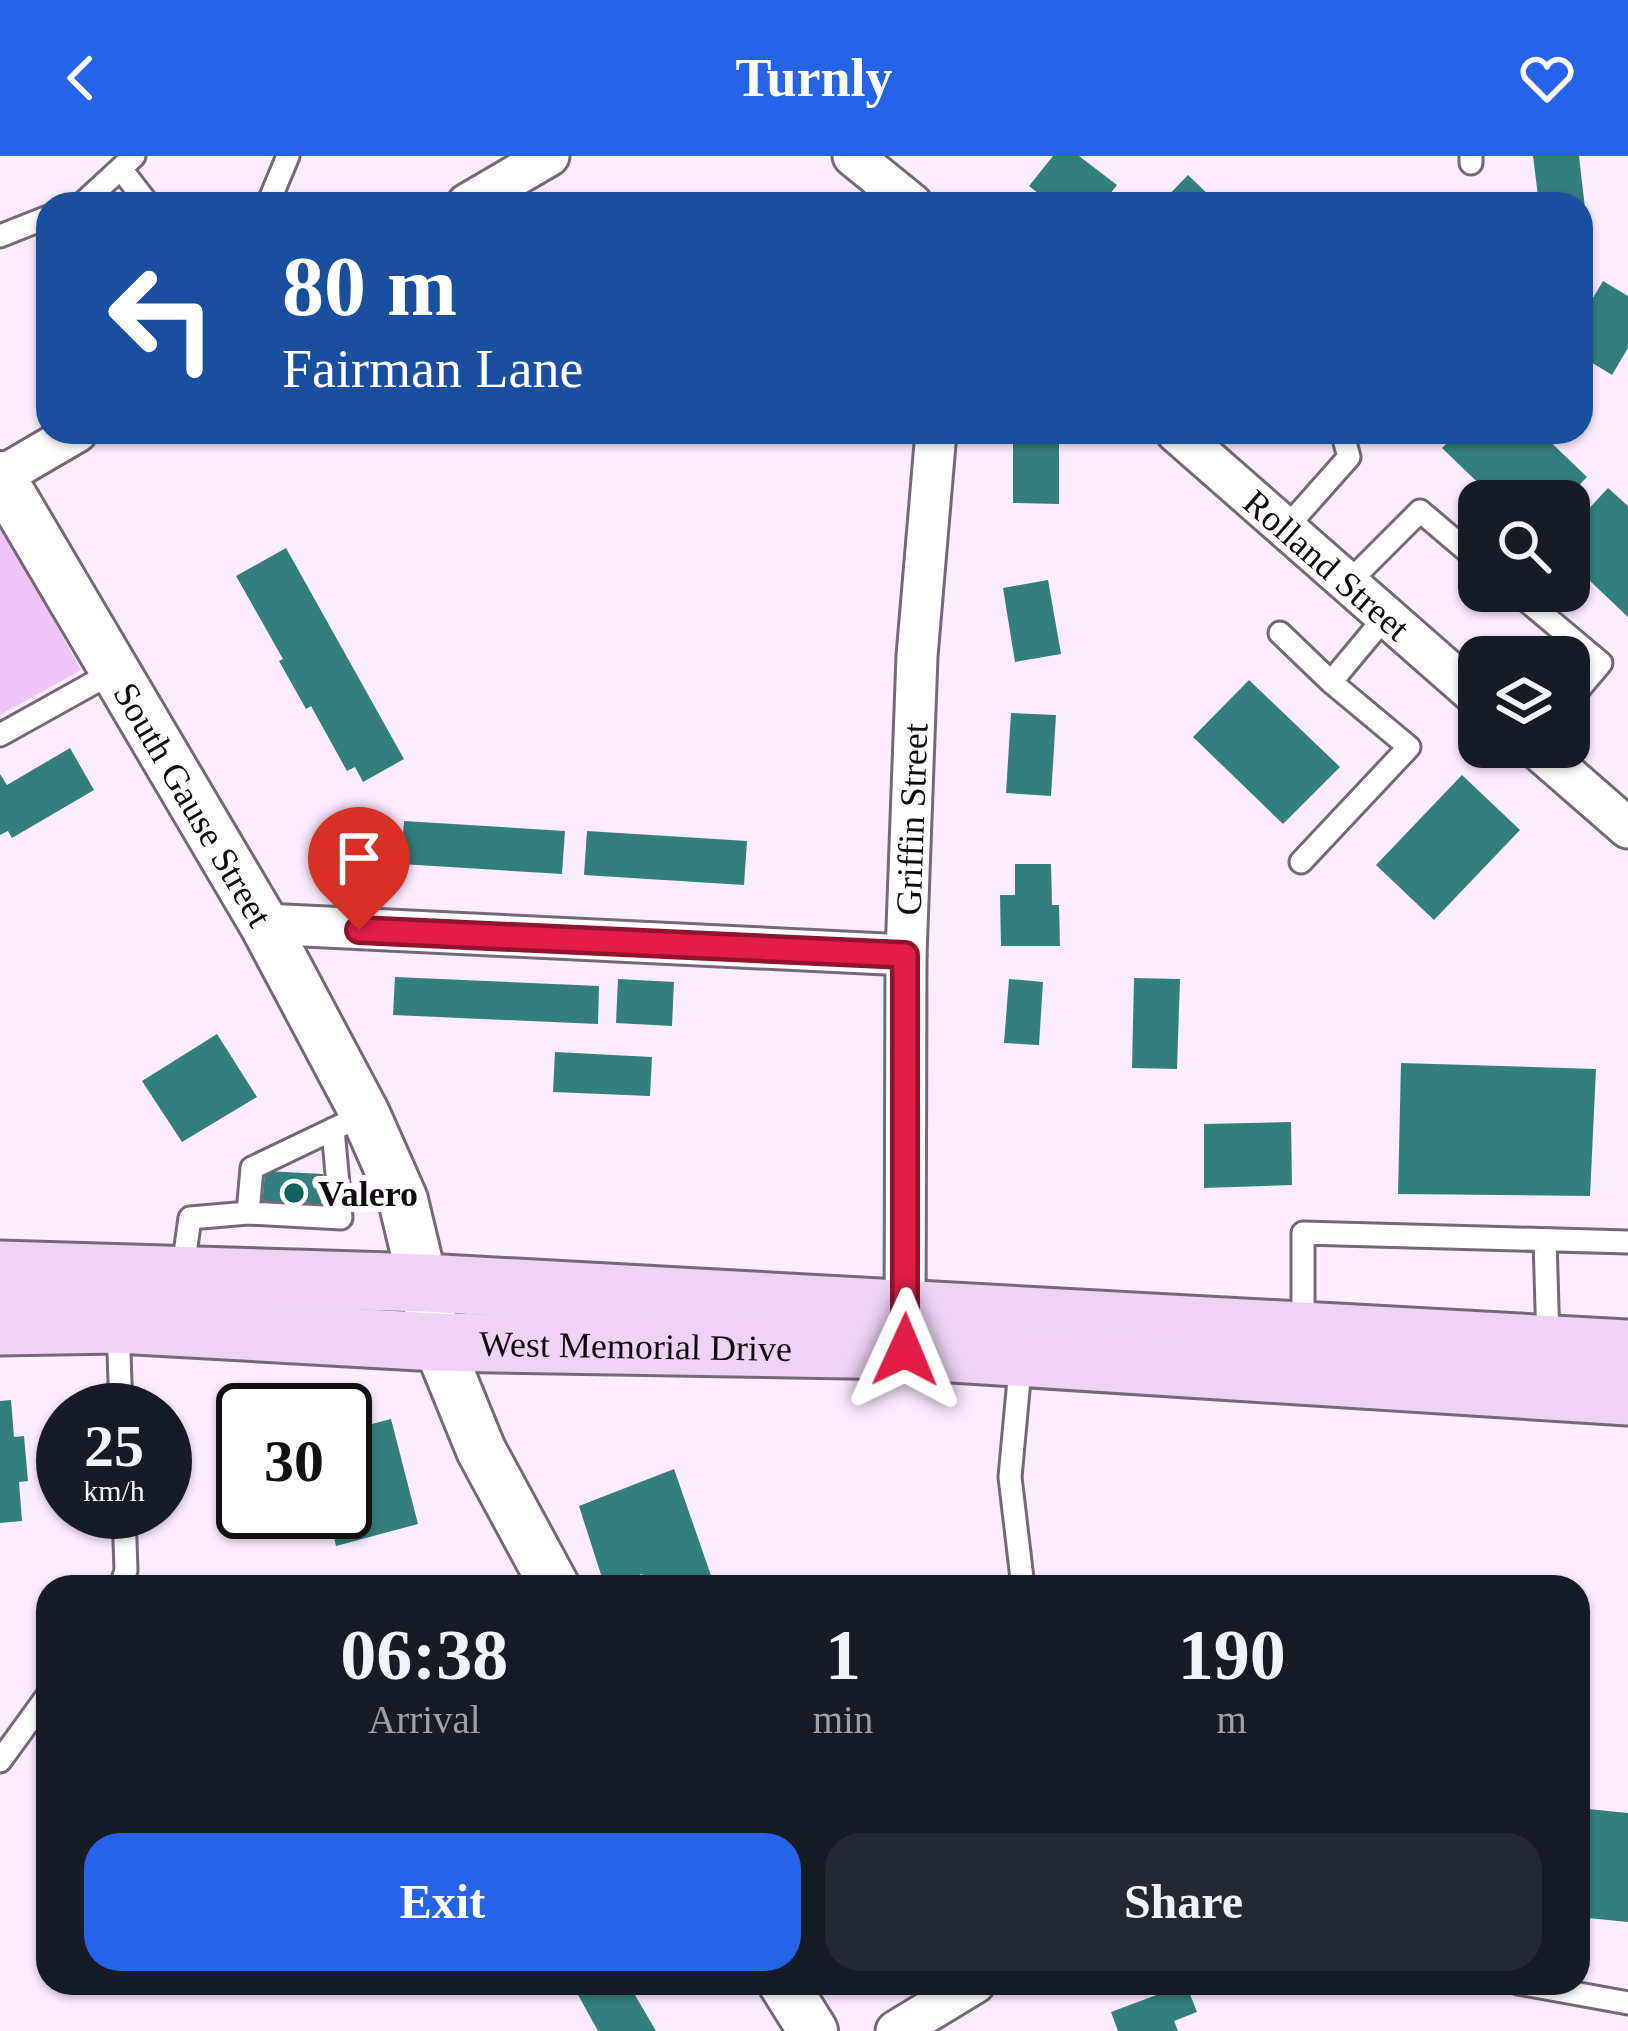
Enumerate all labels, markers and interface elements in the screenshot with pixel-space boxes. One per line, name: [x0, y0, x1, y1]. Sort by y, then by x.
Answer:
icon: back: [48, 45, 114, 111]
icon: heart: [1514, 45, 1580, 111]
text: Turnly: [735, 48, 893, 108]
icon: left: [84, 240, 240, 396]
text: 80 m: [282, 240, 457, 333]
text: Fairman Lane: [282, 339, 583, 399]
map controls: [1458, 480, 1590, 768]
button: search: [1458, 480, 1590, 612]
street label: Rolland Street: [1235, 482, 1417, 649]
button: layers: [1458, 636, 1590, 768]
street label: South Gause Street: [105, 676, 280, 934]
street label: Griffin Street: [888, 722, 936, 916]
pin: [308, 807, 410, 930]
icon: arrive: [326, 825, 392, 891]
place label: Valero: [318, 1174, 418, 1214]
marker: Valero: [281, 1180, 307, 1206]
position arrow: [842, 1287, 968, 1413]
street label: West Memorial Drive: [479, 1324, 792, 1369]
speed limit sign: 30: [216, 1383, 372, 1539]
text: 25: [84, 1413, 144, 1479]
text: km/h: [83, 1474, 145, 1507]
text: 06:38: [340, 1615, 508, 1695]
text: 1: [825, 1615, 861, 1695]
text: 190: [1178, 1615, 1286, 1695]
text: Arrival: [368, 1698, 481, 1741]
text: min: [813, 1698, 873, 1741]
text: m: [1216, 1698, 1247, 1741]
button: Exit: [84, 1833, 801, 1971]
button: Share: [825, 1833, 1542, 1971]

